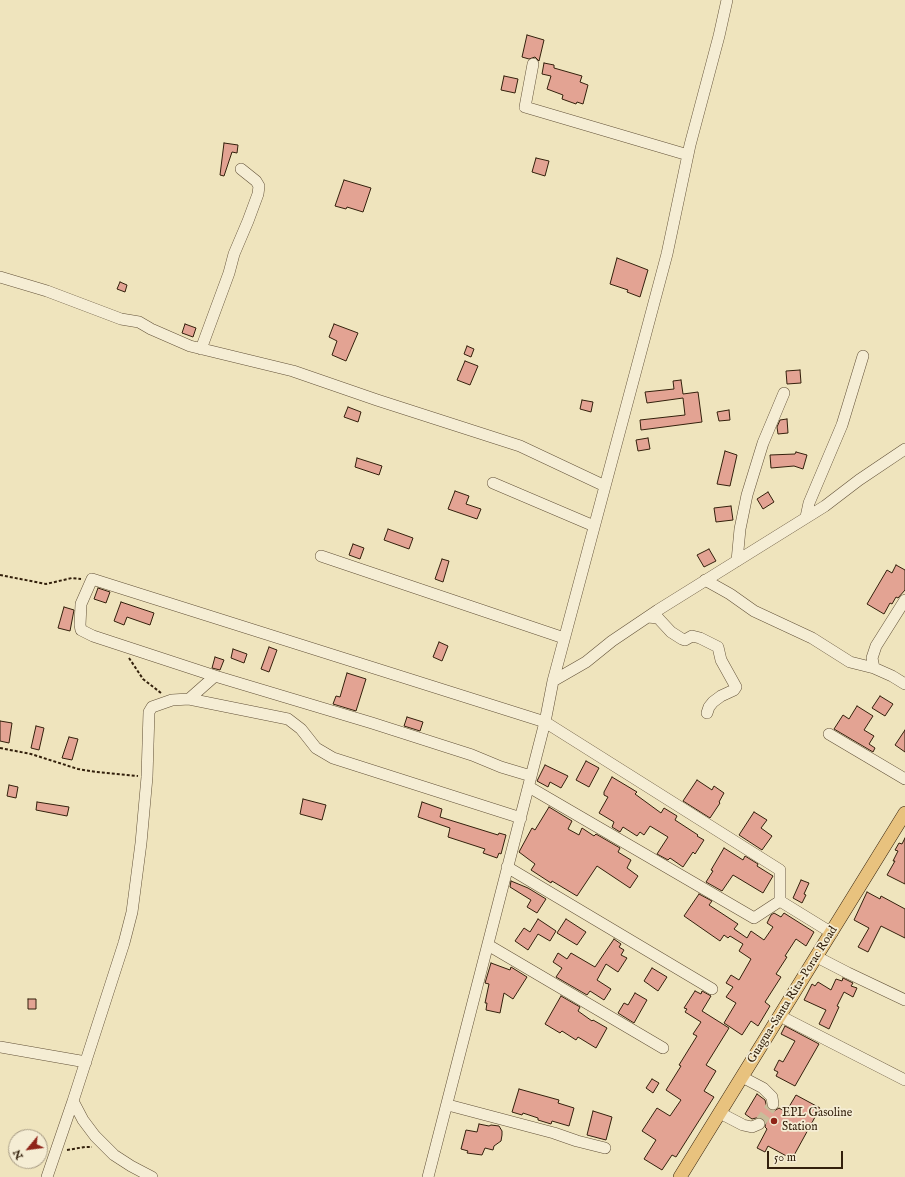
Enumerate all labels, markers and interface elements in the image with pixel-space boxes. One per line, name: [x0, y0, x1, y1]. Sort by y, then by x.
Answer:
street label: Guagua-Santa Rita-Porac Road: [745, 924, 841, 1066]
place label: EPL Gasoline Station: [782, 1107, 852, 1135]
marker: EPL Gasoline Station: [769, 1116, 779, 1126]
north arrow: [8, 1129, 48, 1169]
scale bar: [769, 1143, 845, 1169]
text: N: [10, 1147, 27, 1162]
text: 50 m: [774, 1150, 796, 1165]

